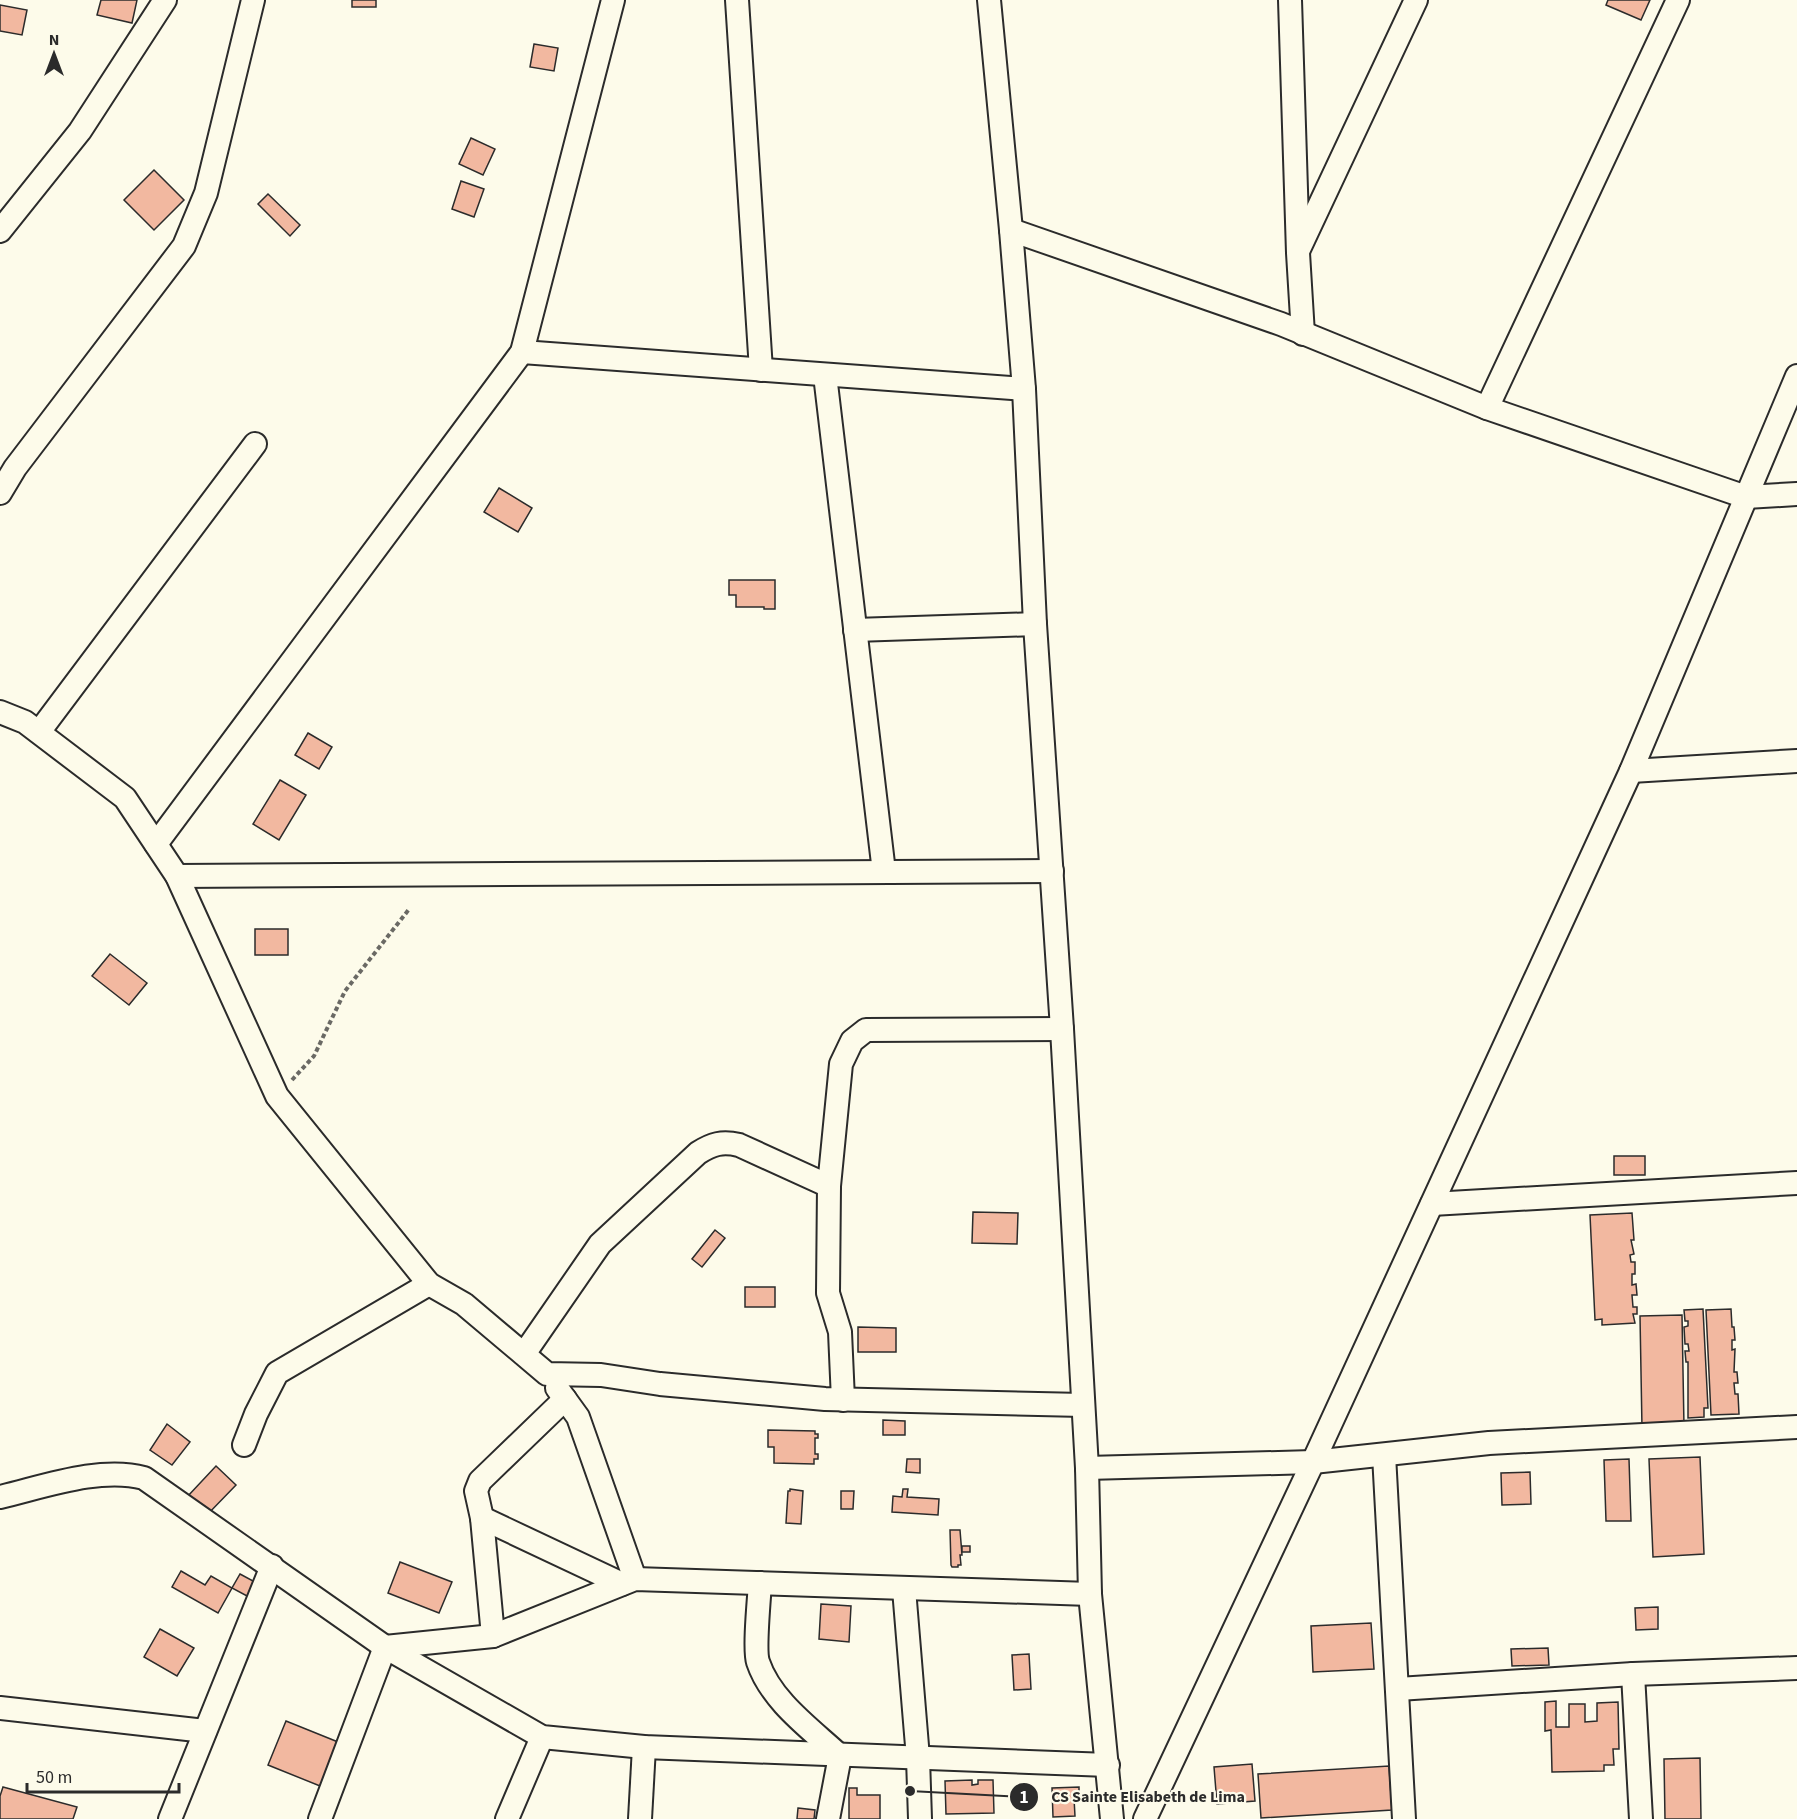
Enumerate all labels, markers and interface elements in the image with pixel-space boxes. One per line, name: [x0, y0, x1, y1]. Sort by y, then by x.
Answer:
north arrow: [24, 24, 84, 84]
text: N: [49, 29, 59, 51]
scale bar: [27, 1756, 178, 1794]
text: 50 m: [36, 1765, 72, 1790]
callout: CS Sainte Elisabeth de Lima: [1009, 1780, 1257, 1814]
text: 1: [1019, 1785, 1029, 1810]
text: CS Sainte Elisabeth de Lima: [1051, 1786, 1245, 1808]

